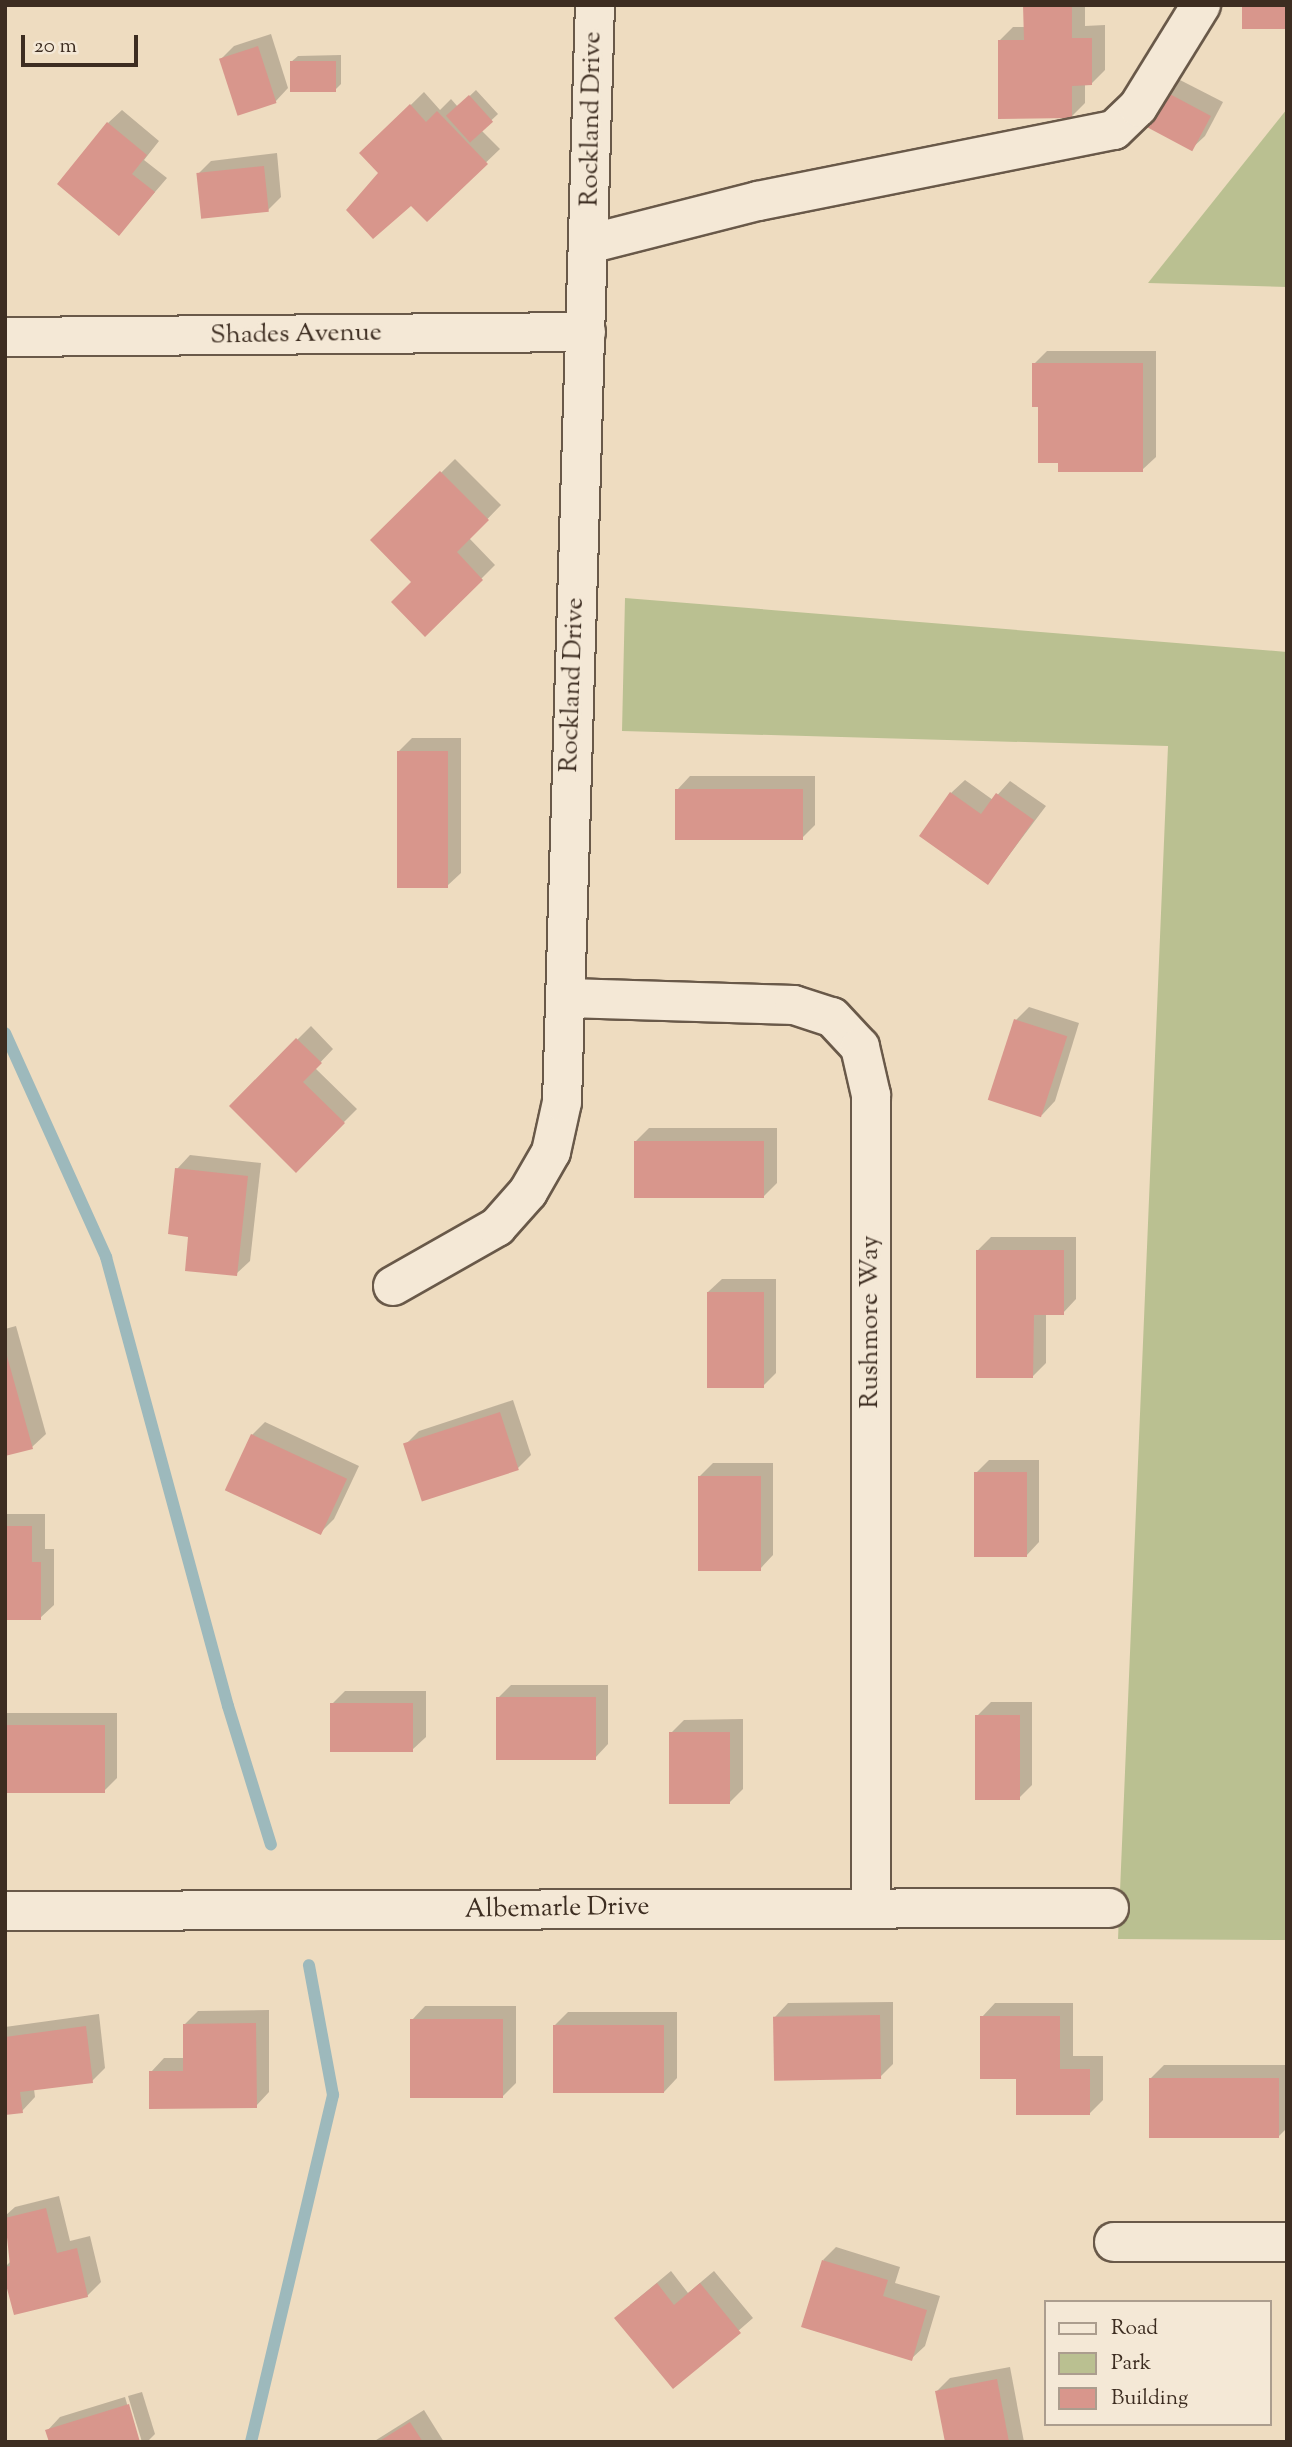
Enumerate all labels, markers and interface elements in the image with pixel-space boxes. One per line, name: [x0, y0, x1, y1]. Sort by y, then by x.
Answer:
scale bar: [24, 21, 142, 65]
street label: Rockland Drive: [575, 31, 609, 207]
text: 20 m: [34, 32, 77, 62]
street label: Shades Avenue: [210, 318, 382, 352]
street label: Rockland Drive: [554, 597, 592, 773]
street label: Rushmore Way: [855, 1235, 887, 1409]
street label: Albemarle Drive: [464, 1892, 650, 1926]
legend: [1044, 2300, 1271, 2426]
text: Road: [1111, 2314, 1158, 2344]
text: Park: [1111, 2349, 1151, 2379]
text: Building: [1111, 2384, 1188, 2414]

